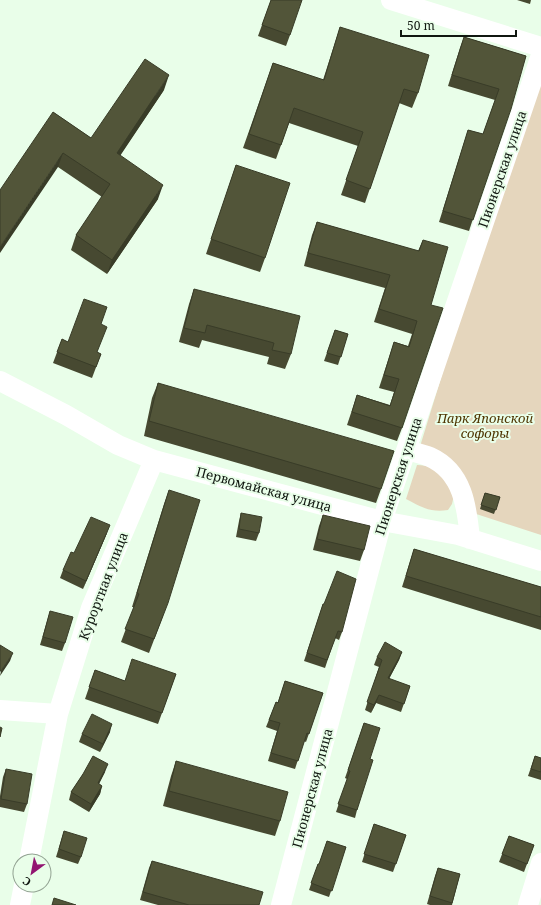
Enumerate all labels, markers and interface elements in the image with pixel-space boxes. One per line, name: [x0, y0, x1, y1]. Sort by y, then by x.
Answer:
scale bar: [401, 12, 516, 38]
text: 50 m: [407, 17, 435, 34]
street label: Пионерская улица: [473, 108, 531, 230]
park label: Парк Японской софоры: [436, 409, 533, 442]
street label: Пионерская улица: [370, 415, 426, 537]
street label: Первомайская улица: [194, 462, 334, 516]
street label: Курортная улица: [74, 529, 132, 643]
street label: Пионерская улица: [287, 726, 337, 850]
north arrow: [12, 853, 52, 893]
text: С: [19, 874, 33, 890]

